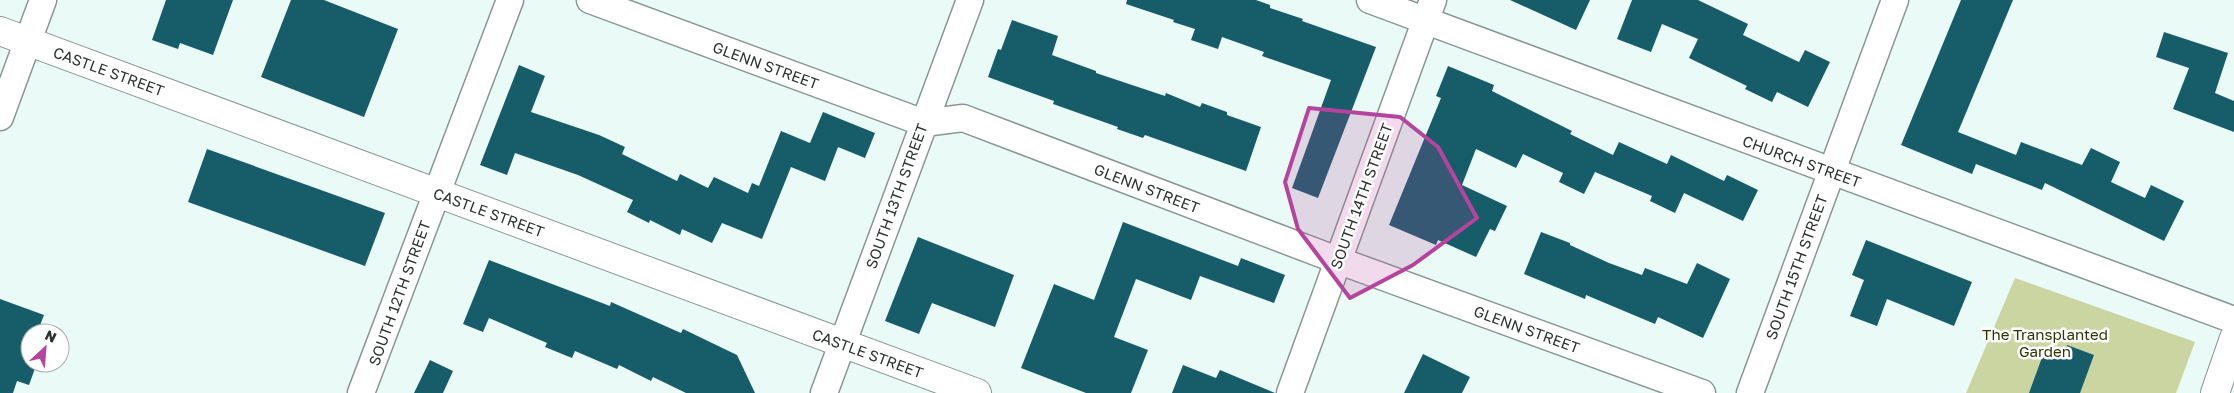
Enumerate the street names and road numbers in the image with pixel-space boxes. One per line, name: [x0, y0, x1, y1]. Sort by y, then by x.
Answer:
street label: GLENN STREET: [711, 37, 821, 93]
street label: CASTLE STREET: [51, 43, 167, 99]
street label: SOUTH 13TH STREET: [861, 121, 931, 271]
street label: SOUTH 14TH STREET: [1326, 121, 1396, 271]
street label: CHURCH STREET: [1740, 131, 1864, 191]
street label: GLENN STREET: [1092, 160, 1202, 216]
street label: CASTLE STREET: [431, 184, 547, 240]
street label: SOUTH 15TH STREET: [1761, 192, 1831, 342]
street label: SOUTH 12TH STREET: [364, 218, 434, 368]
street label: GLENN STREET: [1472, 301, 1582, 357]
street label: CASTLE STREET: [810, 325, 926, 381]

